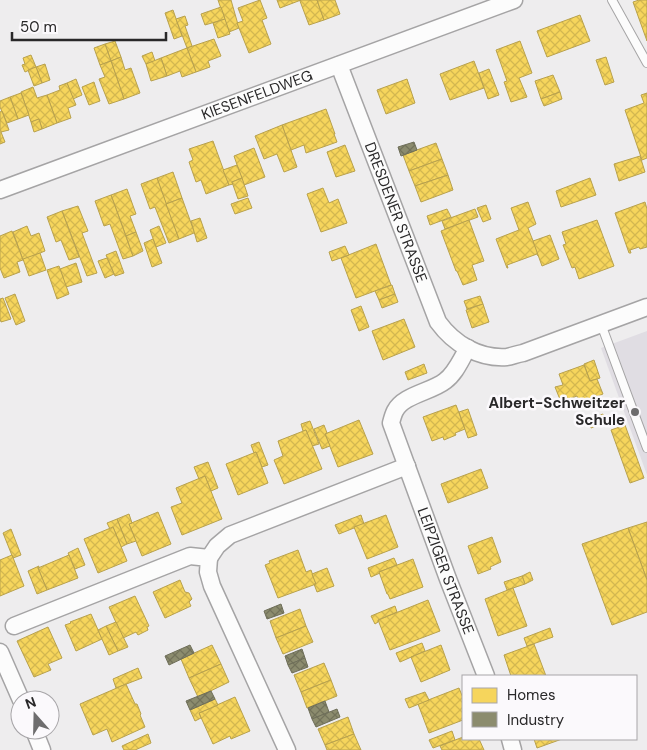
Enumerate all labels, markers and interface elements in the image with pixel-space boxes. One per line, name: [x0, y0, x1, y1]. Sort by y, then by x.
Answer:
scale bar: [12, 10, 166, 42]
text: 50 m: [20, 17, 57, 37]
street label: KIESENFELDWEG: [199, 65, 315, 125]
street label: DRESDENER STRASSE: [360, 139, 432, 285]
place label: Albert-Schweitzer Schule: [489, 393, 625, 430]
marker: Albert-Schweitzer Schule: [629, 406, 641, 418]
street label: LEIPZIGER STRASSE: [413, 505, 479, 637]
legend: [462, 675, 637, 740]
text: Homes: [507, 685, 556, 705]
north arrow: [10, 690, 60, 740]
text: N: [23, 693, 38, 713]
text: Industry: [507, 710, 565, 730]

